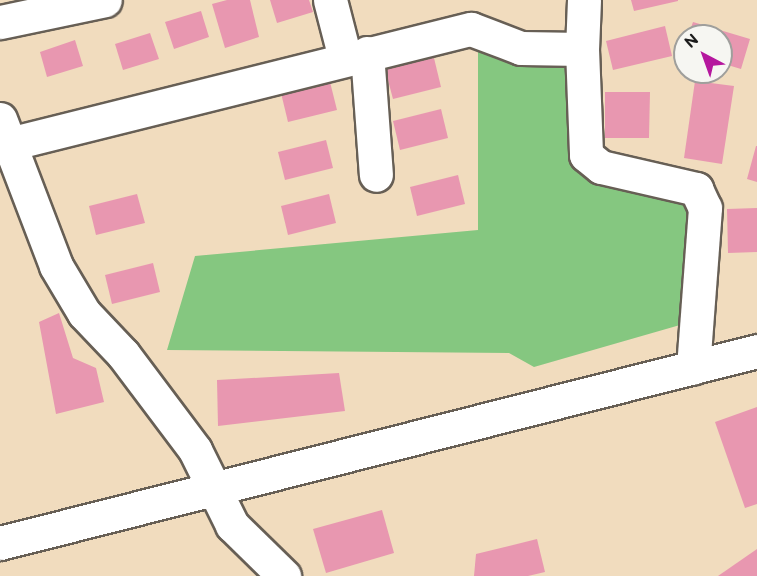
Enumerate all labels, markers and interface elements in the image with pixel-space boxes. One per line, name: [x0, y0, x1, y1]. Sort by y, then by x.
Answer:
north arrow: [673, 24, 733, 84]
text: N: [681, 30, 703, 53]

